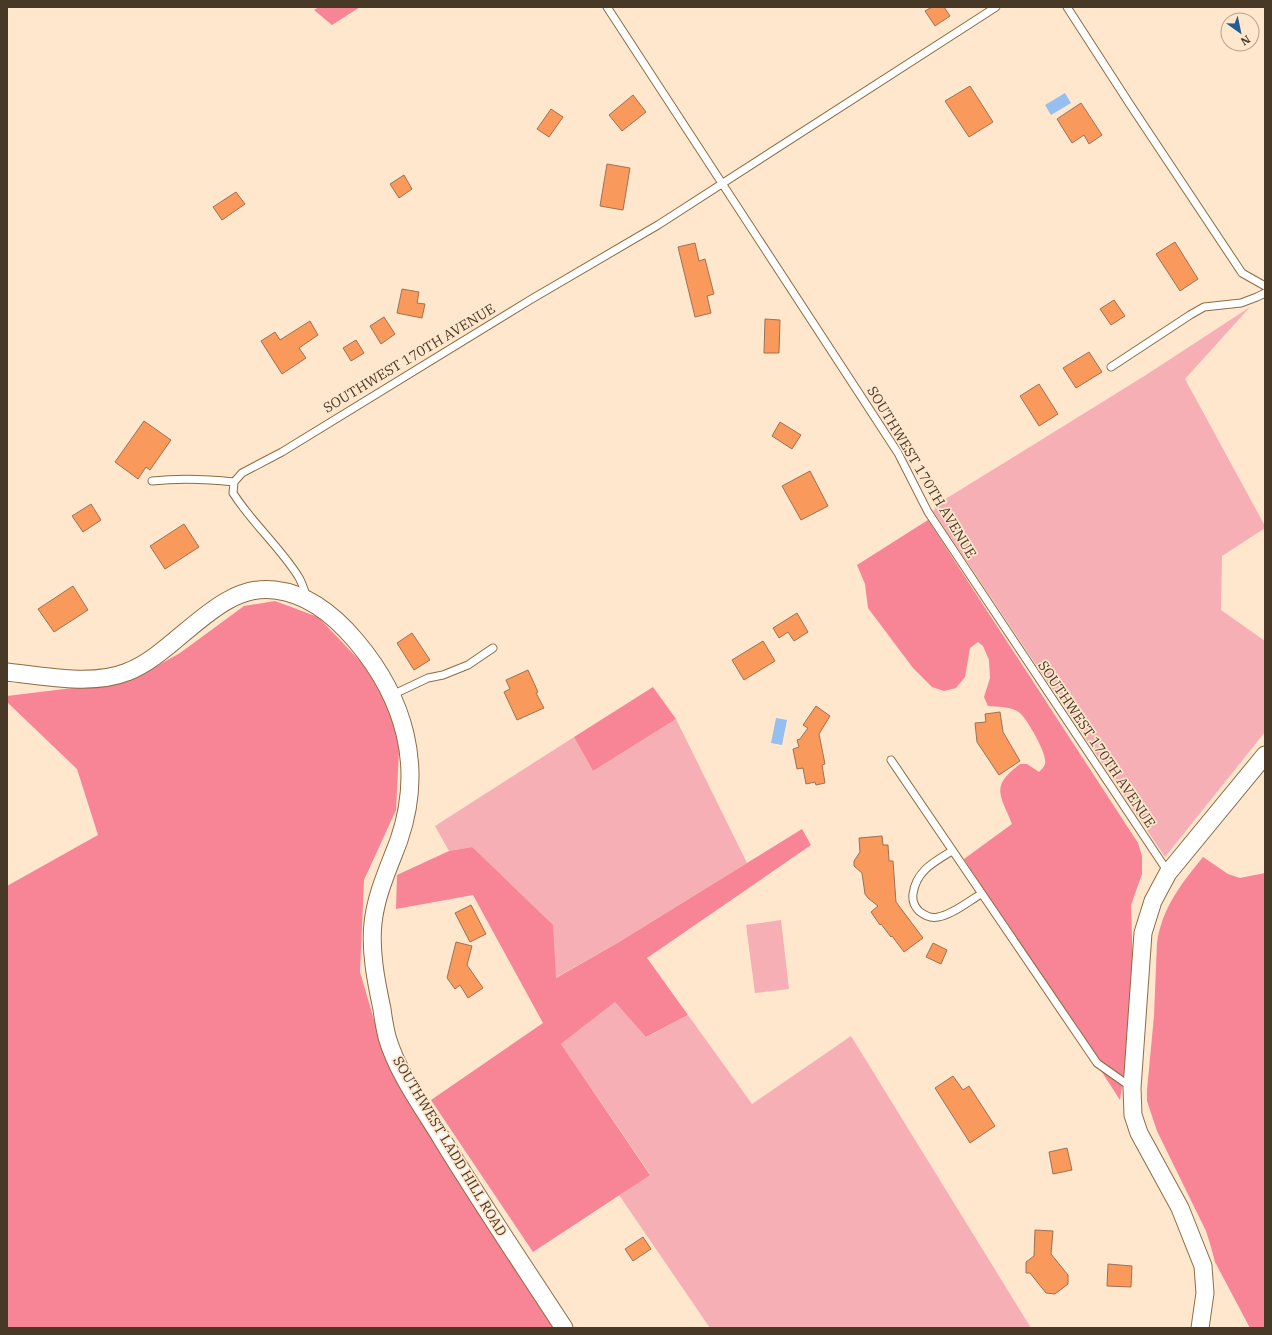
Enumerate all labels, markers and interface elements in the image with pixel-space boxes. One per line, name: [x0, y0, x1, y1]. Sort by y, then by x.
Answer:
north arrow: [1220, 12, 1260, 52]
text: N: [1238, 32, 1253, 49]
street label: SOUTHWEST 170TH AVENUE: [320, 299, 498, 417]
street label: SOUTHWEST 170TH AVENUE: [863, 383, 981, 561]
street label: SOUTHWEST 170TH AVENUE: [1034, 657, 1160, 831]
street label: SOUTHWEST LADD HILL ROAD: [389, 1053, 511, 1239]

